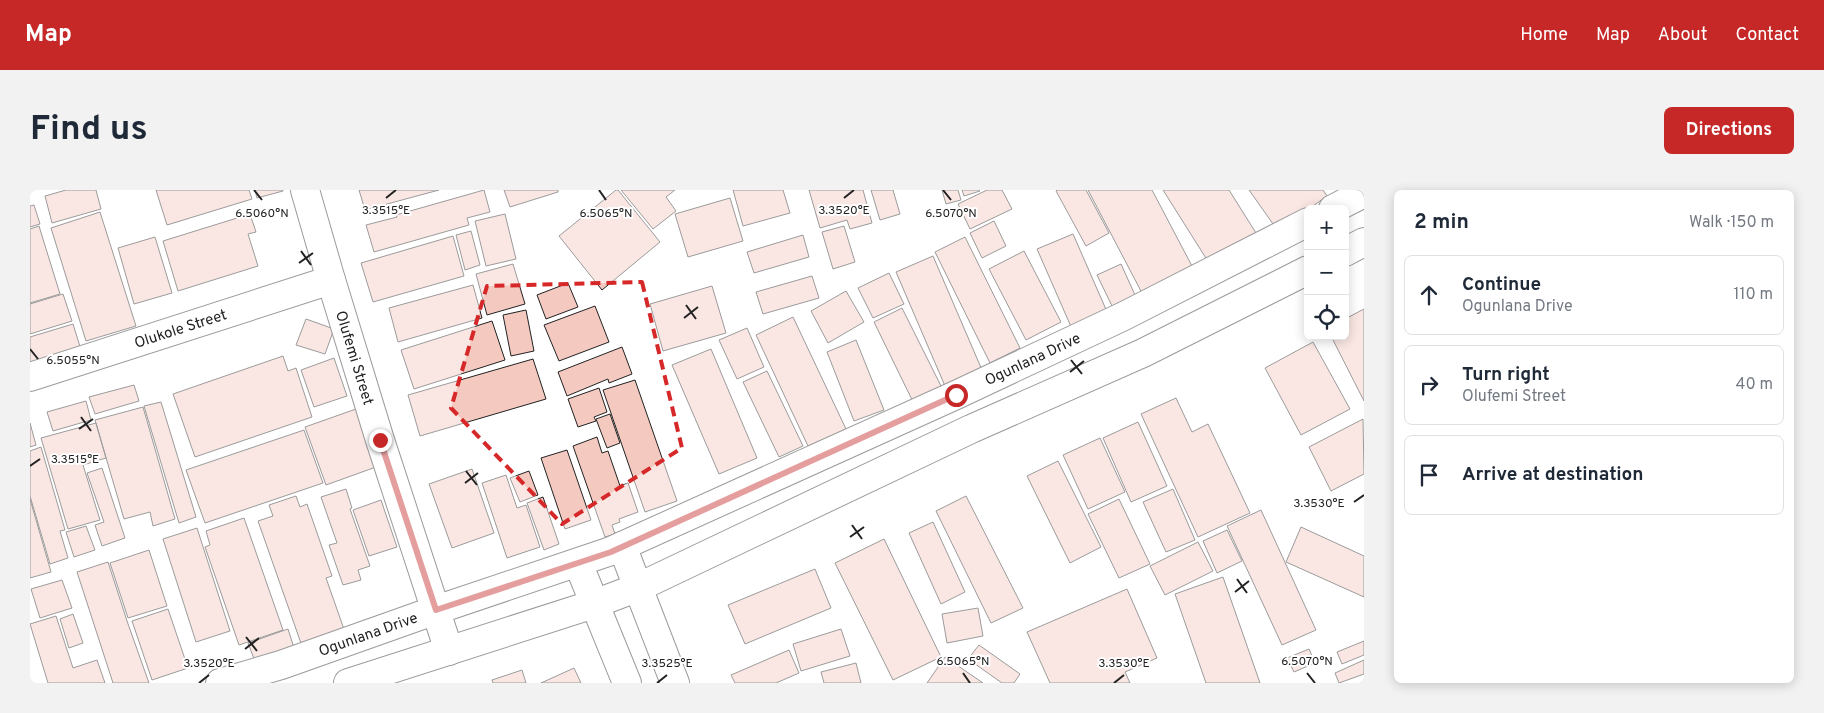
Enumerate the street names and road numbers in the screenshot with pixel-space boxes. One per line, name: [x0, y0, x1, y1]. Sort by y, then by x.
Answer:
street label: Olukole Street: [132, 306, 229, 354]
street label: Olufemi Street: [330, 309, 377, 408]
street label: Ogunlana Drive: [982, 330, 1084, 391]
street label: Ogunlana Drive: [316, 609, 421, 662]

